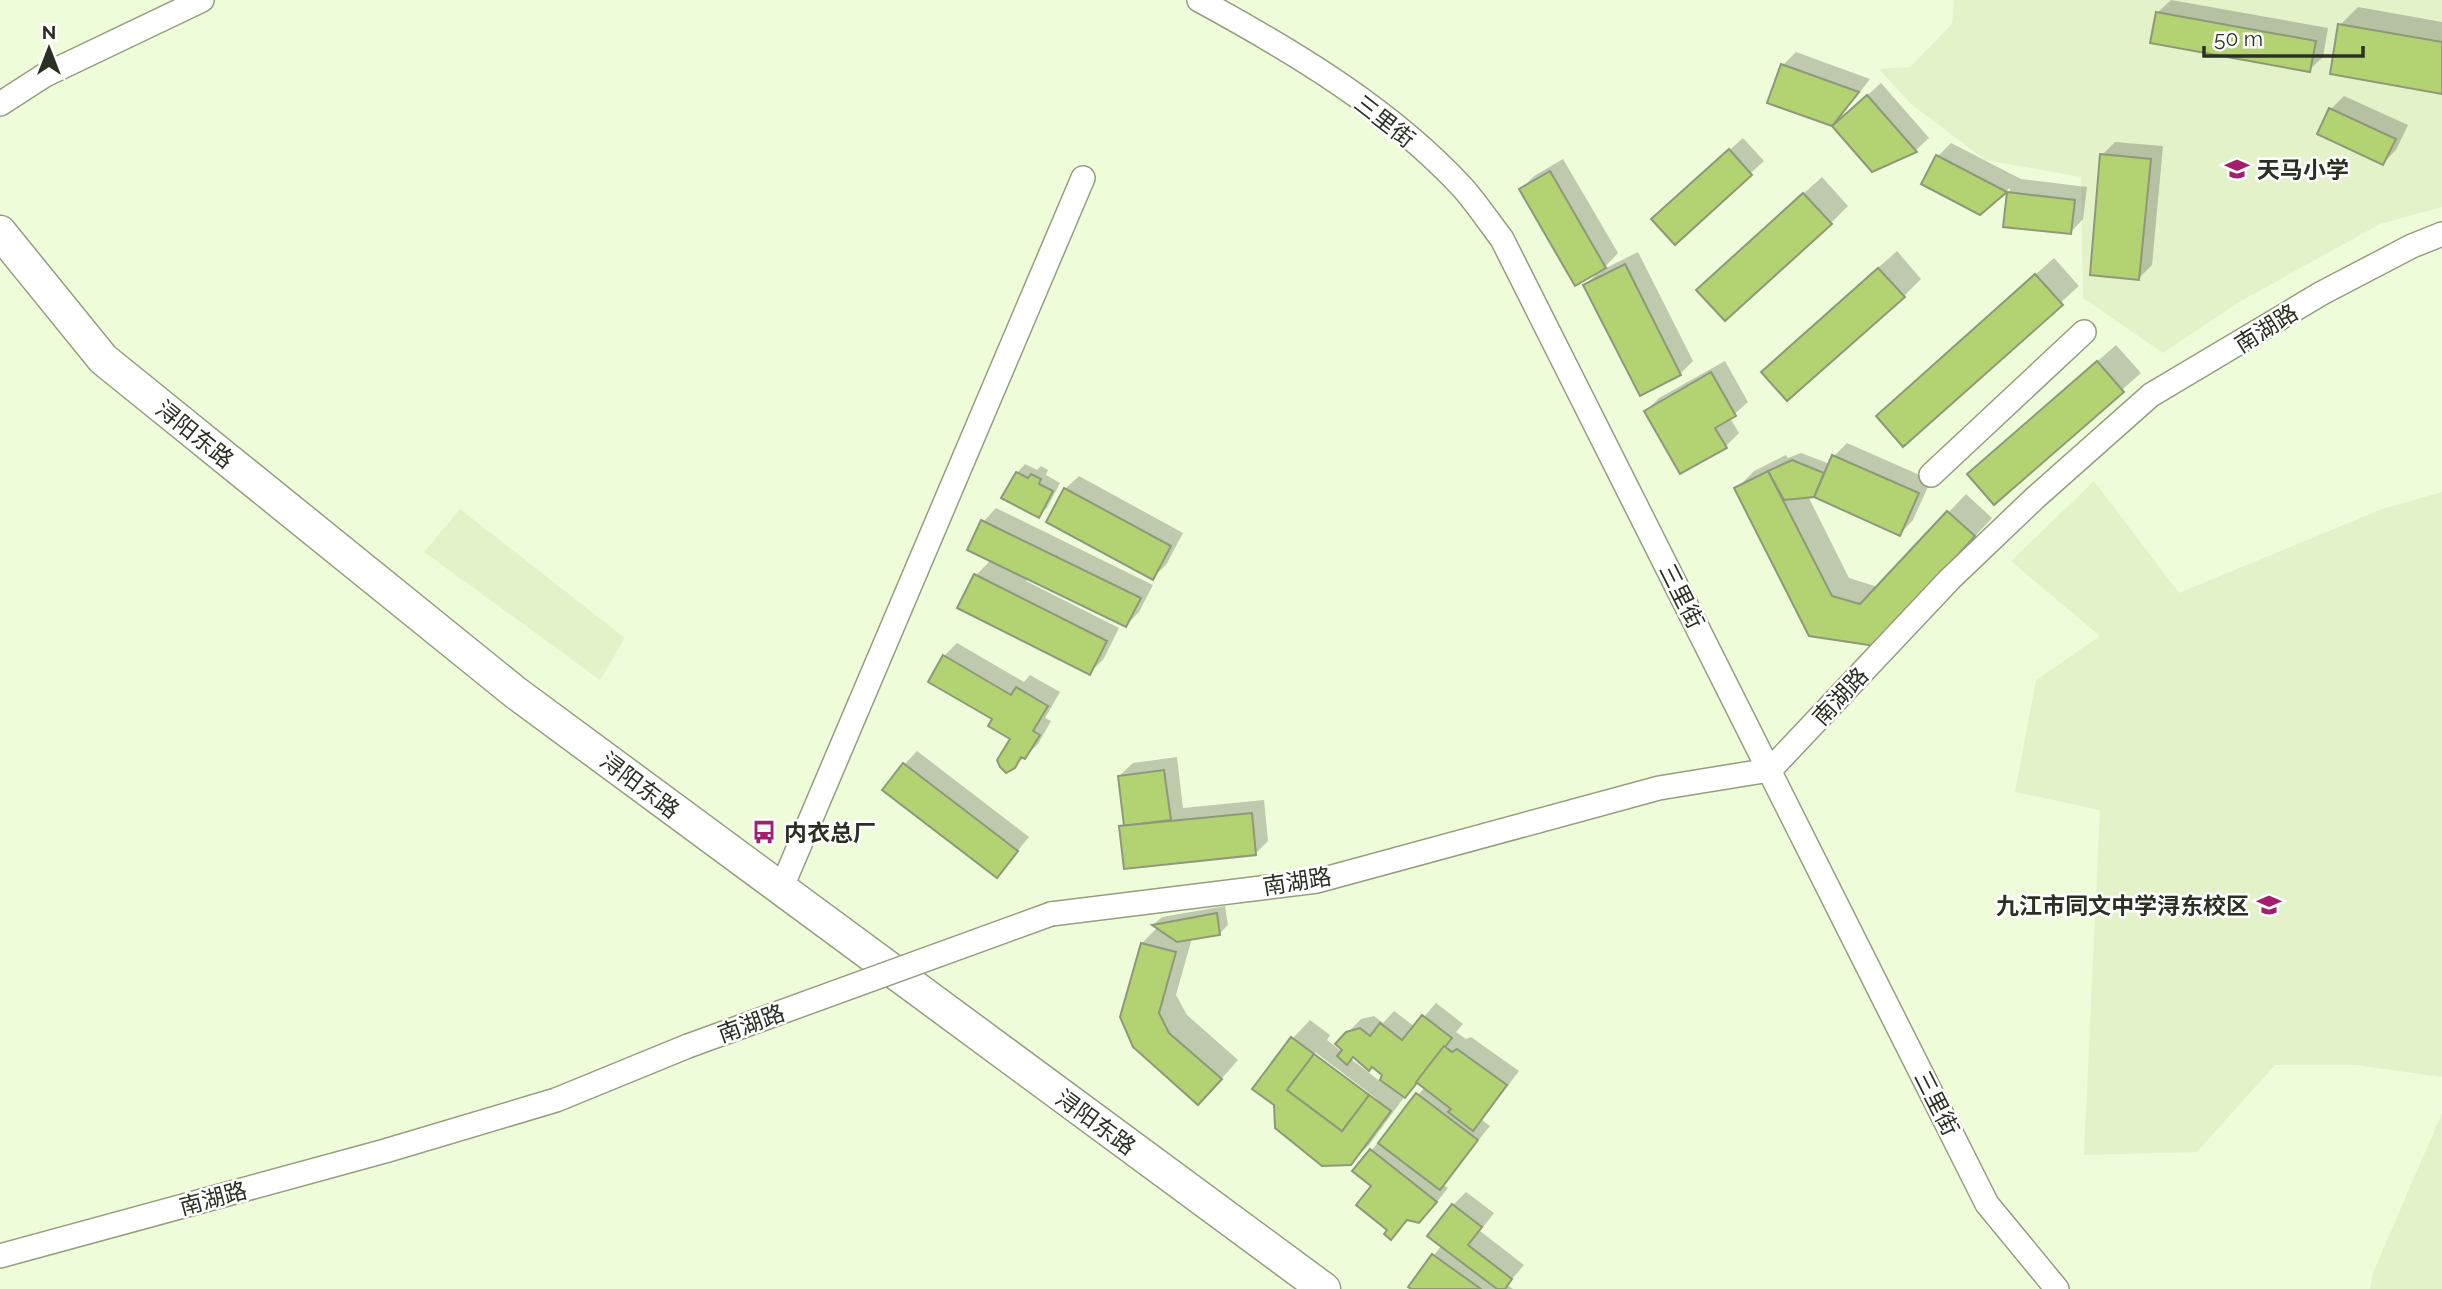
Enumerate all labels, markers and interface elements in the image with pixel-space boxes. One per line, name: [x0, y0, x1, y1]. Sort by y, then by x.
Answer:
north arrow: [14, 14, 84, 84]
scale bar: [2204, 14, 2363, 58]
text: N: [42, 21, 56, 43]
text: 50 m: [2214, 26, 2263, 51]
street label: 三里街: [1350, 89, 1420, 153]
school or university icon: 天马小学: [2223, 155, 2251, 183]
place label: 天马小学: [2257, 156, 2349, 183]
street label: 南湖路: [2230, 298, 2302, 358]
street label: 浔阳东路: [151, 395, 239, 473]
street label: 三里街: [1654, 559, 1710, 633]
street label: 南湖路: [1807, 662, 1873, 730]
street label: 浔阳东路: [595, 747, 685, 823]
bus stop icon: 内衣总厂: [750, 818, 778, 846]
place label: 内衣总厂: [784, 819, 876, 846]
street label: 南湖路: [1261, 862, 1333, 900]
school or university icon: 九江市同文中学浔东校区: [2255, 891, 2283, 919]
place label: 九江市同文中学浔东校区: [1996, 892, 2249, 919]
street label: 南湖路: [714, 999, 788, 1047]
street label: 三里街: [1909, 1066, 1965, 1140]
street label: 浔阳东路: [1051, 1084, 1141, 1160]
street label: 南湖路: [176, 1176, 250, 1220]

